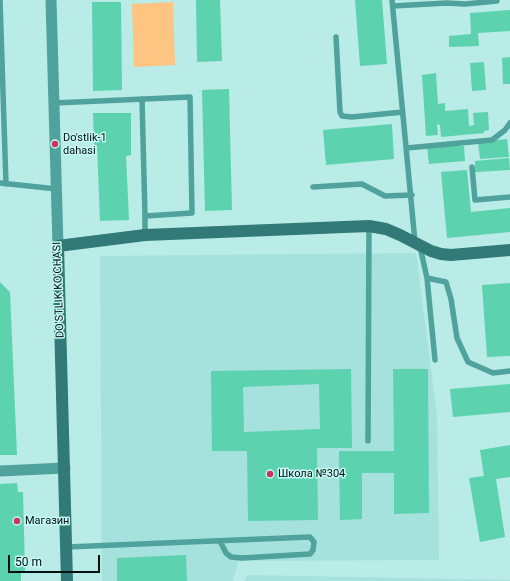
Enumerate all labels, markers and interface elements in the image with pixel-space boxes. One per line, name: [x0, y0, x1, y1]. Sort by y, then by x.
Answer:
place label: Do'stlik-1 dahasi: [63, 131, 107, 157]
marker: Do'stlik-1 dahasi: [50, 139, 60, 149]
street label: DO'STLIK KO'CHASI: [51, 242, 67, 338]
place label: Школа №304: [278, 467, 345, 481]
marker: Школа №304: [265, 469, 275, 479]
place label: Магазин: [25, 514, 69, 528]
marker: Магазин: [12, 516, 22, 526]
scale bar: [10, 547, 102, 573]
text: 50 m: [15, 555, 42, 569]

